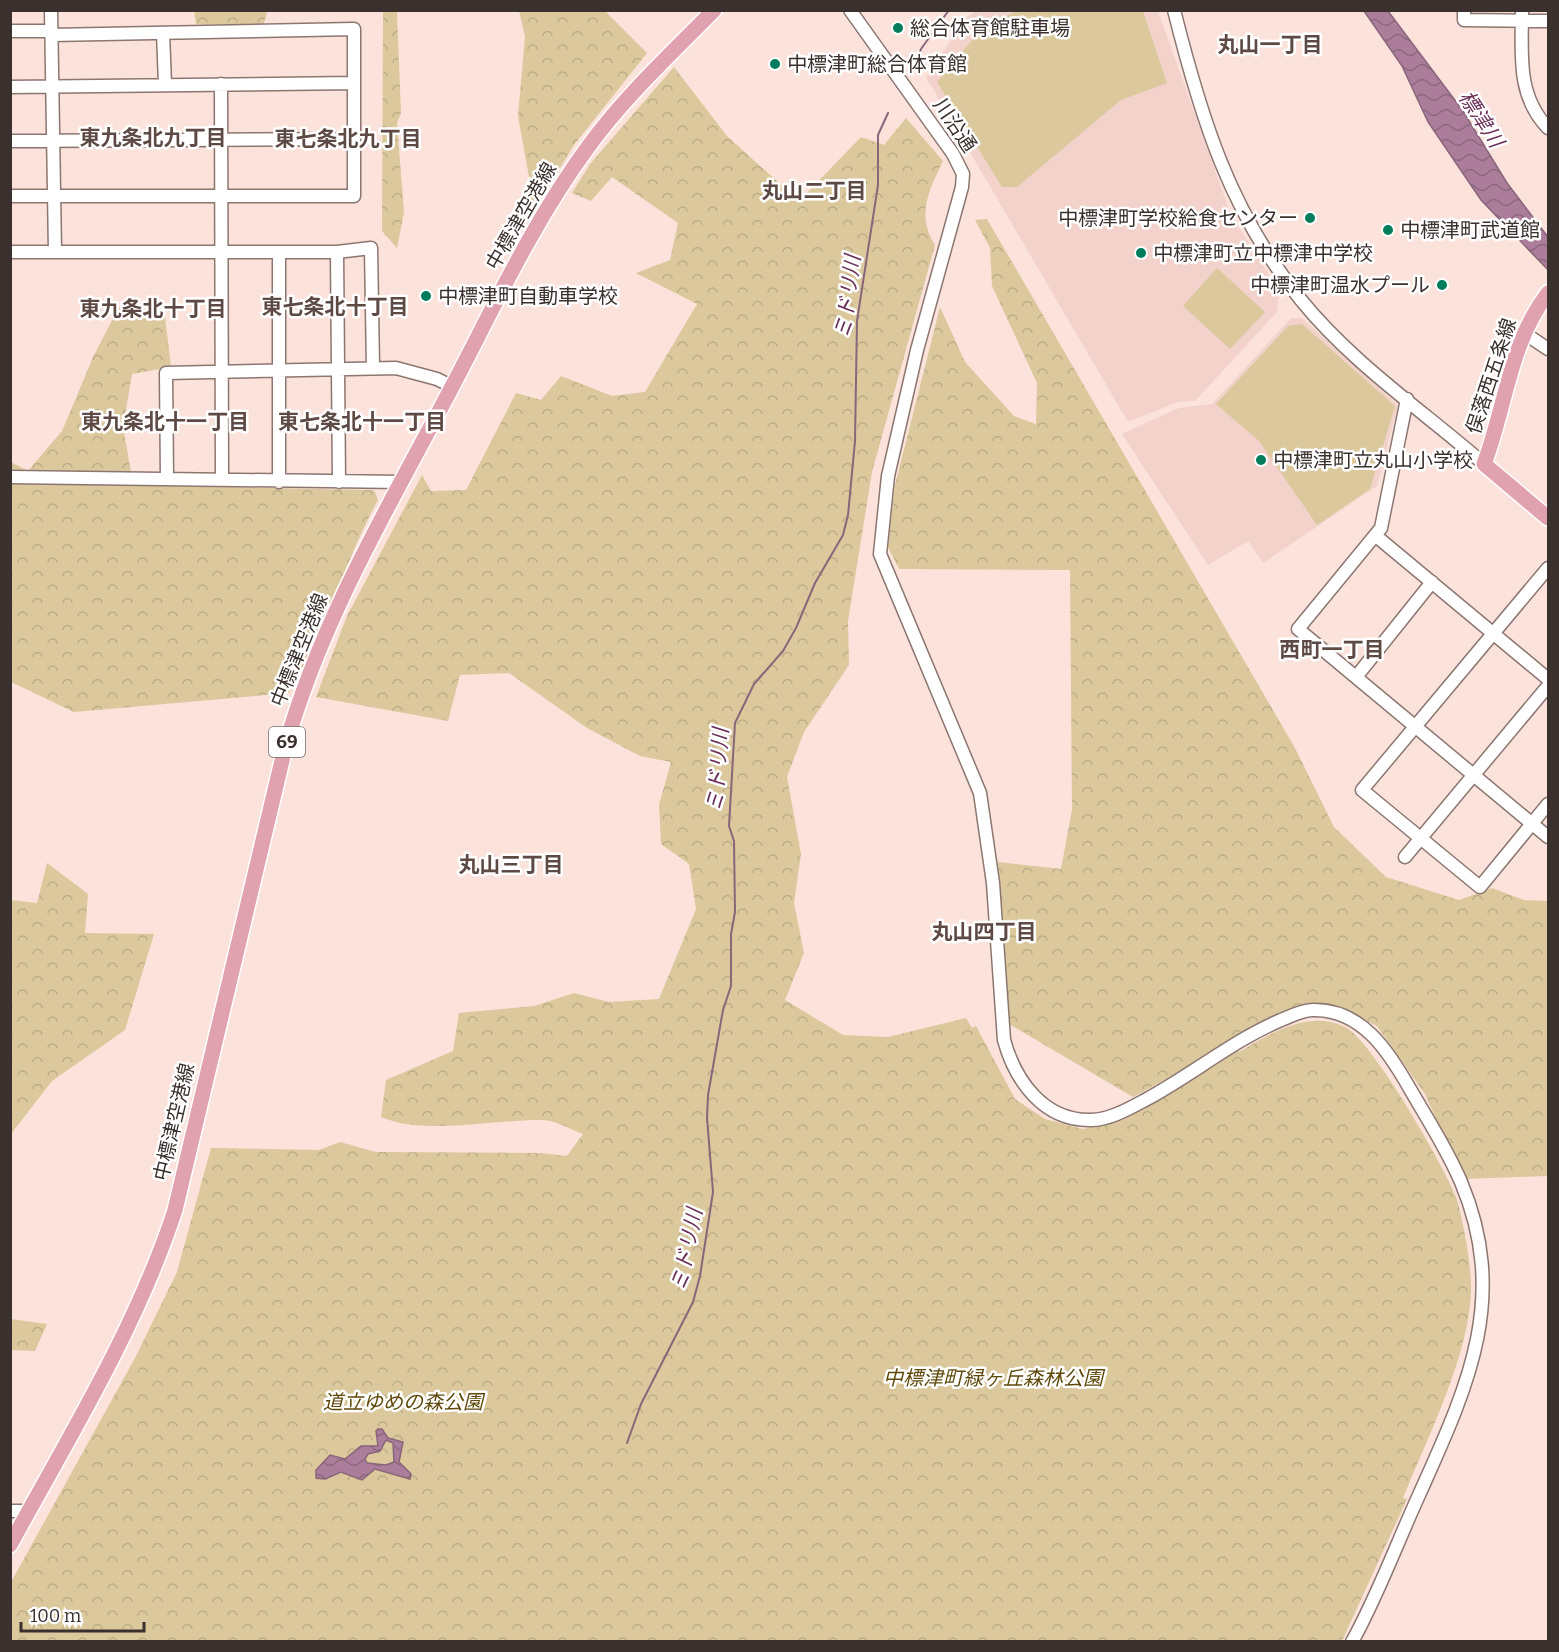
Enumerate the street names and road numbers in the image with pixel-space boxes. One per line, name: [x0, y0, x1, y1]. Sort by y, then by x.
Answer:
street label: 川沿通: [928, 93, 982, 157]
street label: 中標津空港線: [481, 158, 561, 274]
street label: 俣落西五条線: [1461, 315, 1521, 437]
street label: 中標津空港線: [265, 590, 333, 710]
road number: 69: [269, 727, 305, 757]
street label: 中標津空港線: [149, 1061, 199, 1183]

